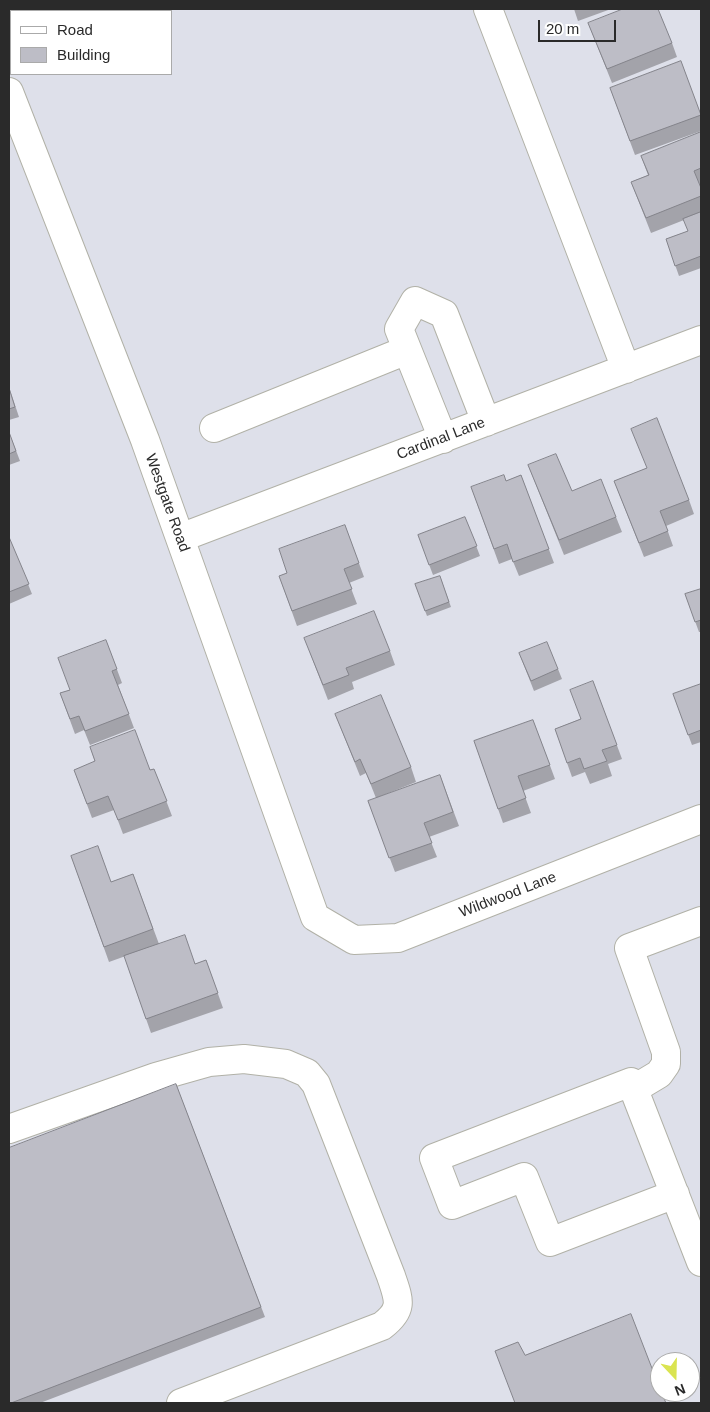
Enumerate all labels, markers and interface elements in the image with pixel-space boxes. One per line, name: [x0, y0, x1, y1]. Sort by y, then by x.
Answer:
legend: [10, 10, 172, 75]
scale bar: [540, 10, 618, 42]
text: 20 m: [546, 20, 579, 37]
text: Road: [57, 21, 93, 38]
text: Building: [57, 46, 110, 63]
street label: Cardinal Lane: [394, 414, 488, 464]
street label: Westgate Road: [141, 451, 193, 555]
street label: Wildwood Lane: [457, 868, 559, 922]
north arrow: [650, 1352, 700, 1402]
text: N: [672, 1381, 688, 1399]

